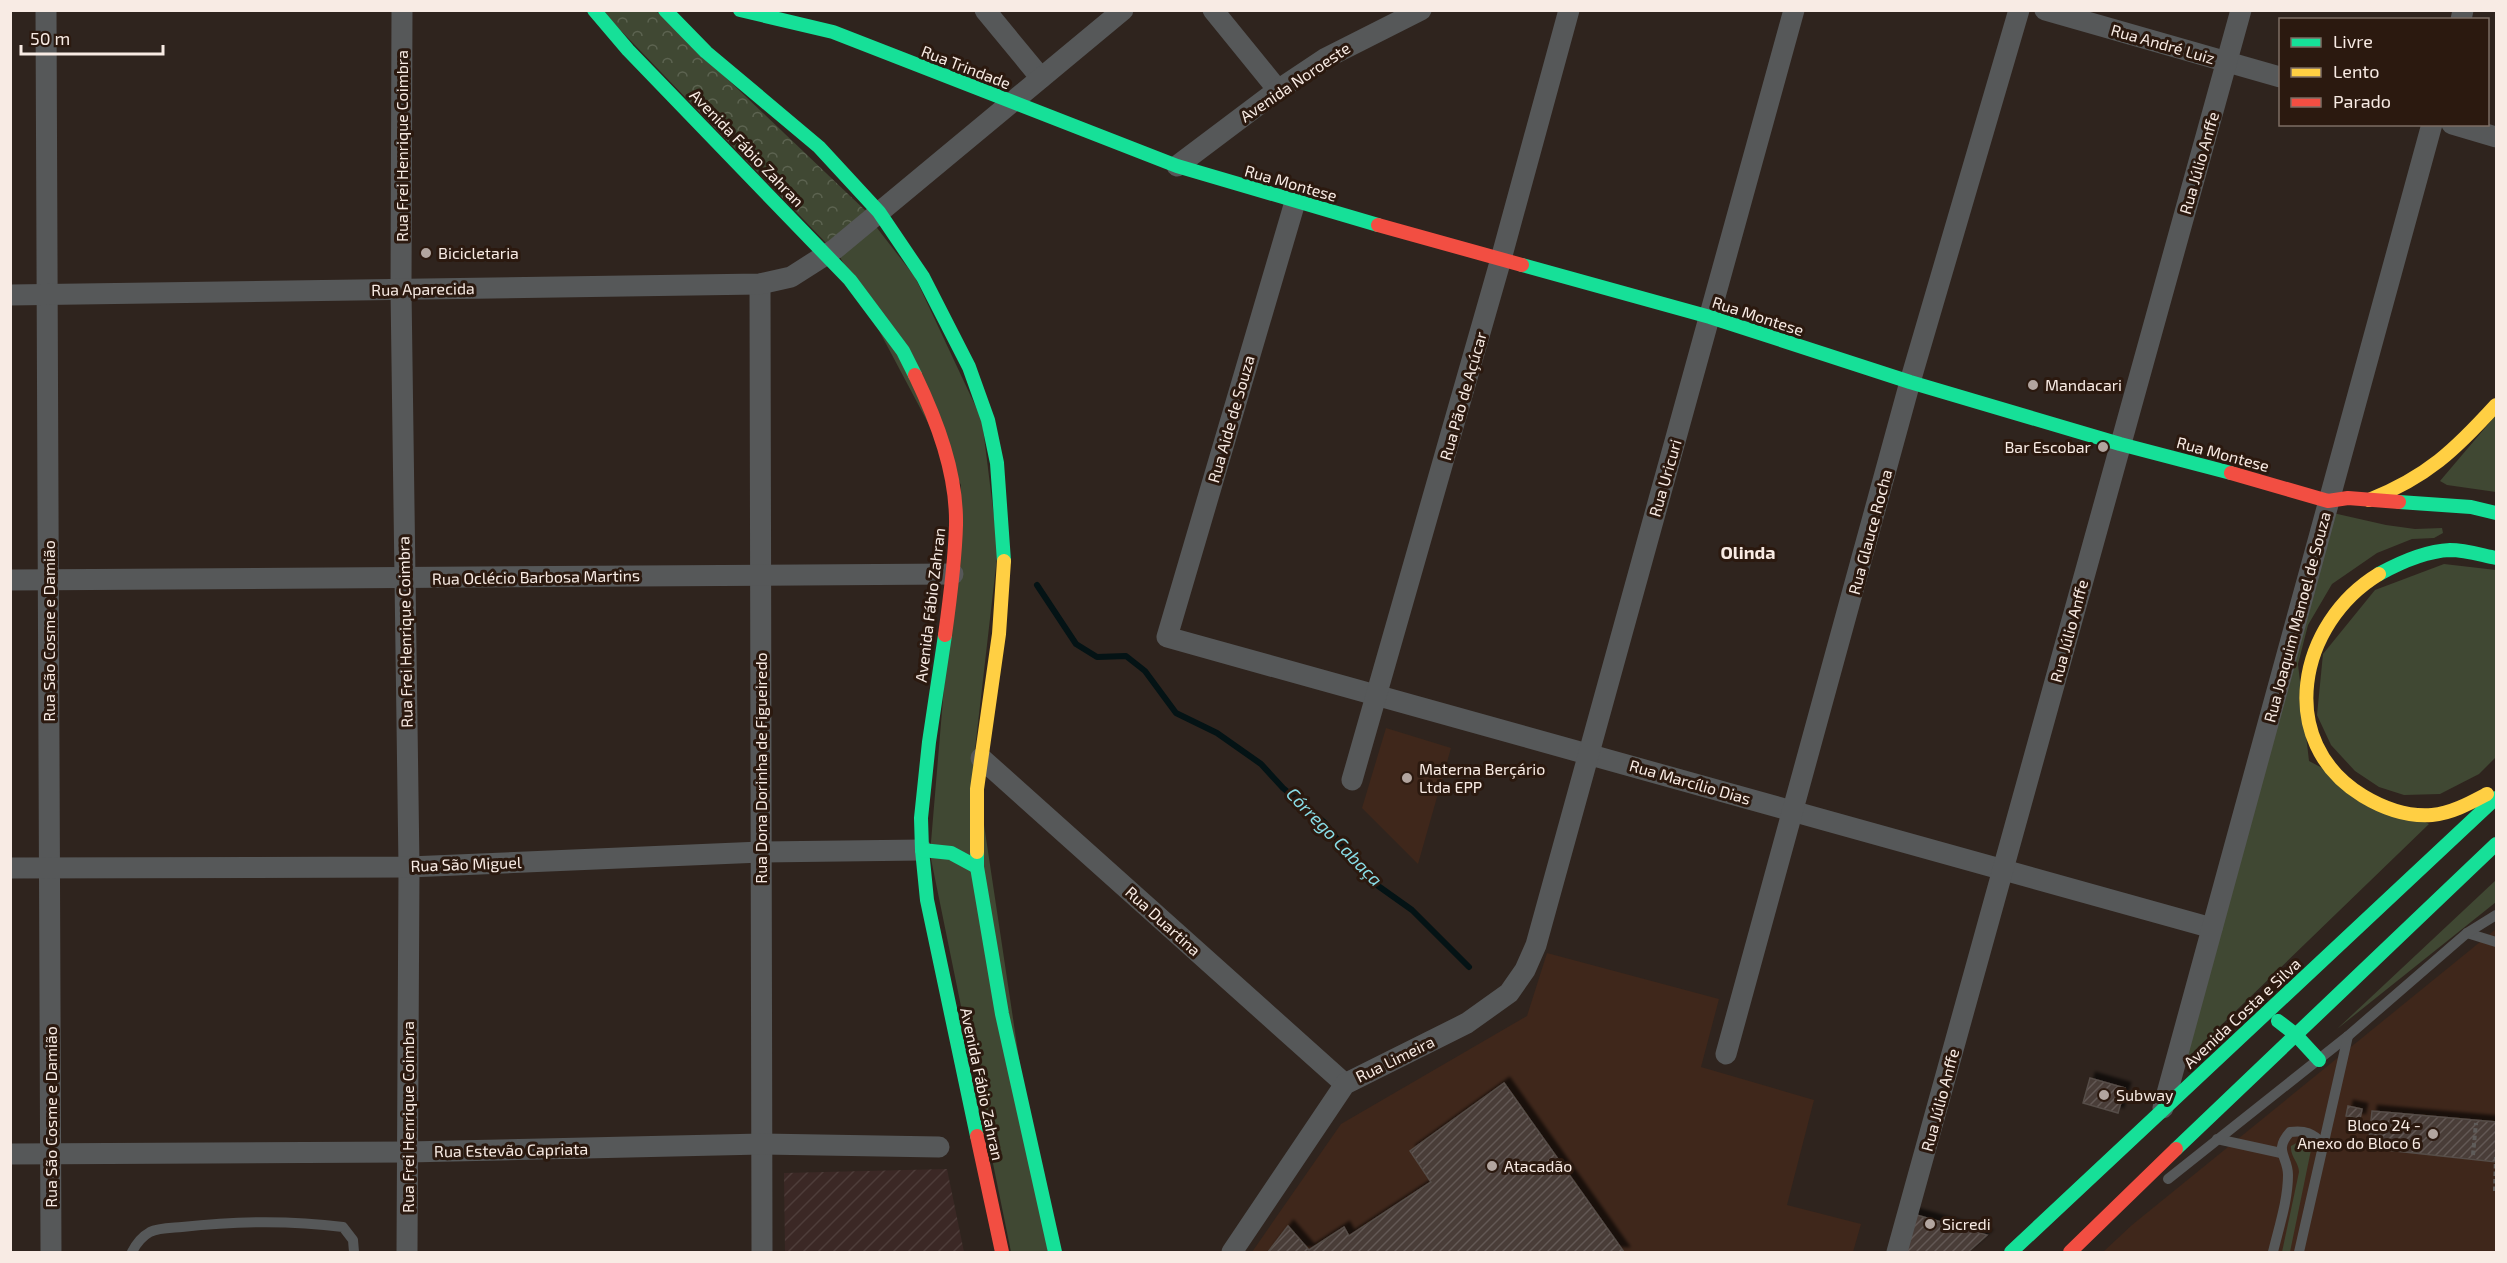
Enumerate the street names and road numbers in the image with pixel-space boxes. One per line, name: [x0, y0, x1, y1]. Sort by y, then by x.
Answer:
street label: Rua André Luiz: [2109, 20, 2217, 67]
street label: Avenida Noroeste: [1236, 38, 1353, 125]
street label: Rua Trindade: [919, 41, 1014, 92]
street label: Rua Frei Henrique Coimbra: [392, 50, 411, 242]
street label: Avenida Fábio Zahran: [686, 85, 808, 210]
street label: Rua Júlio Anffe: [2175, 109, 2222, 216]
street label: Rua Montese: [1243, 160, 1340, 205]
street label: Rua Aparecida: [371, 278, 475, 299]
street label: Rua Montese: [1710, 292, 1806, 339]
street label: Rua Pão de Açúcar: [1435, 329, 1491, 463]
street label: Rua Aide de Souza: [1203, 353, 1258, 485]
street label: Rua Montese: [2175, 432, 2272, 475]
street label: Rua Uricuri: [1644, 437, 1685, 519]
street label: Rua Glauce Rocha: [1844, 467, 1895, 597]
street label: Rua Joaquim Manoel de Souza: [2259, 509, 2334, 724]
street label: Avenida Fábio Zahran: [911, 526, 948, 683]
street label: Rua Frei Henrique Coimbra: [393, 536, 416, 728]
street label: Rua São Cosme e Damião: [39, 540, 58, 722]
street label: Rua Oclécio Barbosa Martins: [432, 565, 640, 588]
street label: Rua Júlio Anffe: [2046, 577, 2091, 684]
street label: Rua Dona Dorinha de Figueiredo: [751, 652, 770, 884]
street label: Rua Marcílio Dias: [1627, 755, 1753, 808]
street label: Rua São Miguel: [410, 852, 522, 875]
street label: Rua Duartina: [1122, 882, 1205, 959]
street label: Avenida Costa e Silva: [2179, 954, 2304, 1072]
street label: Avenida Fábio Zahran: [957, 1006, 1008, 1162]
street label: Rua Frei Henrique Coimbra: [398, 1021, 417, 1213]
street label: Rua São Cosme e Damião: [41, 1026, 60, 1208]
street label: Rua Limeira: [1352, 1031, 1437, 1086]
street label: Rua Júlio Anffe: [1917, 1046, 1962, 1153]
street label: Rua Estevão Capriata: [434, 1139, 588, 1160]

